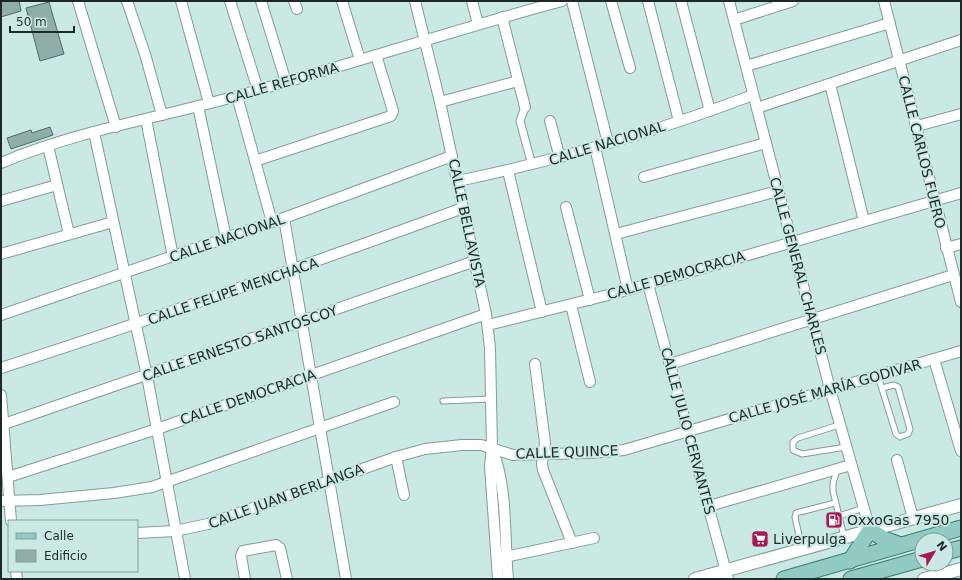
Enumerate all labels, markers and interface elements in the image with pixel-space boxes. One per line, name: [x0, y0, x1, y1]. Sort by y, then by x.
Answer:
scale bar: [10, 8, 74, 34]
text: 50 m: [16, 15, 47, 29]
street label: CALLE REFORMA: [223, 59, 341, 107]
street label: CALLE CARLOS FUERO: [895, 74, 949, 230]
street label: CALLE NACIONAL: [547, 118, 667, 168]
street label: CALLE BELLAVISTA: [446, 157, 489, 289]
street label: CALLE GENERAL CHARLES: [767, 175, 829, 357]
street label: CALLE NACIONAL: [167, 211, 287, 265]
street label: CALLE DEMOCRACIA: [605, 248, 747, 302]
street label: CALLE FELIPE MENCHACA: [146, 254, 321, 328]
street label: CALLE ERNESTO SANTOSCOY: [140, 302, 340, 384]
street label: CALLE JULIO CERVANTES: [658, 346, 718, 517]
street label: CALLE JOSÉ MARÍA GODIVAR: [727, 356, 924, 426]
street label: CALLE DEMOCRACIA: [178, 366, 318, 428]
street label: CALLE QUINCE: [515, 442, 619, 462]
street label: CALLE JUAN BERLANGA: [206, 460, 366, 532]
fuel station icon: OxxoGas 7950: [824, 510, 844, 530]
place label: OxxoGas 7950: [847, 512, 950, 528]
legend: [8, 520, 138, 572]
text: Calle: [44, 529, 74, 543]
supermarket icon: Liverpulga: [750, 529, 770, 549]
place label: Liverpulga: [773, 531, 846, 547]
north arrow: [914, 532, 954, 572]
text: N: [934, 539, 949, 554]
text: Edificio: [44, 549, 87, 563]

